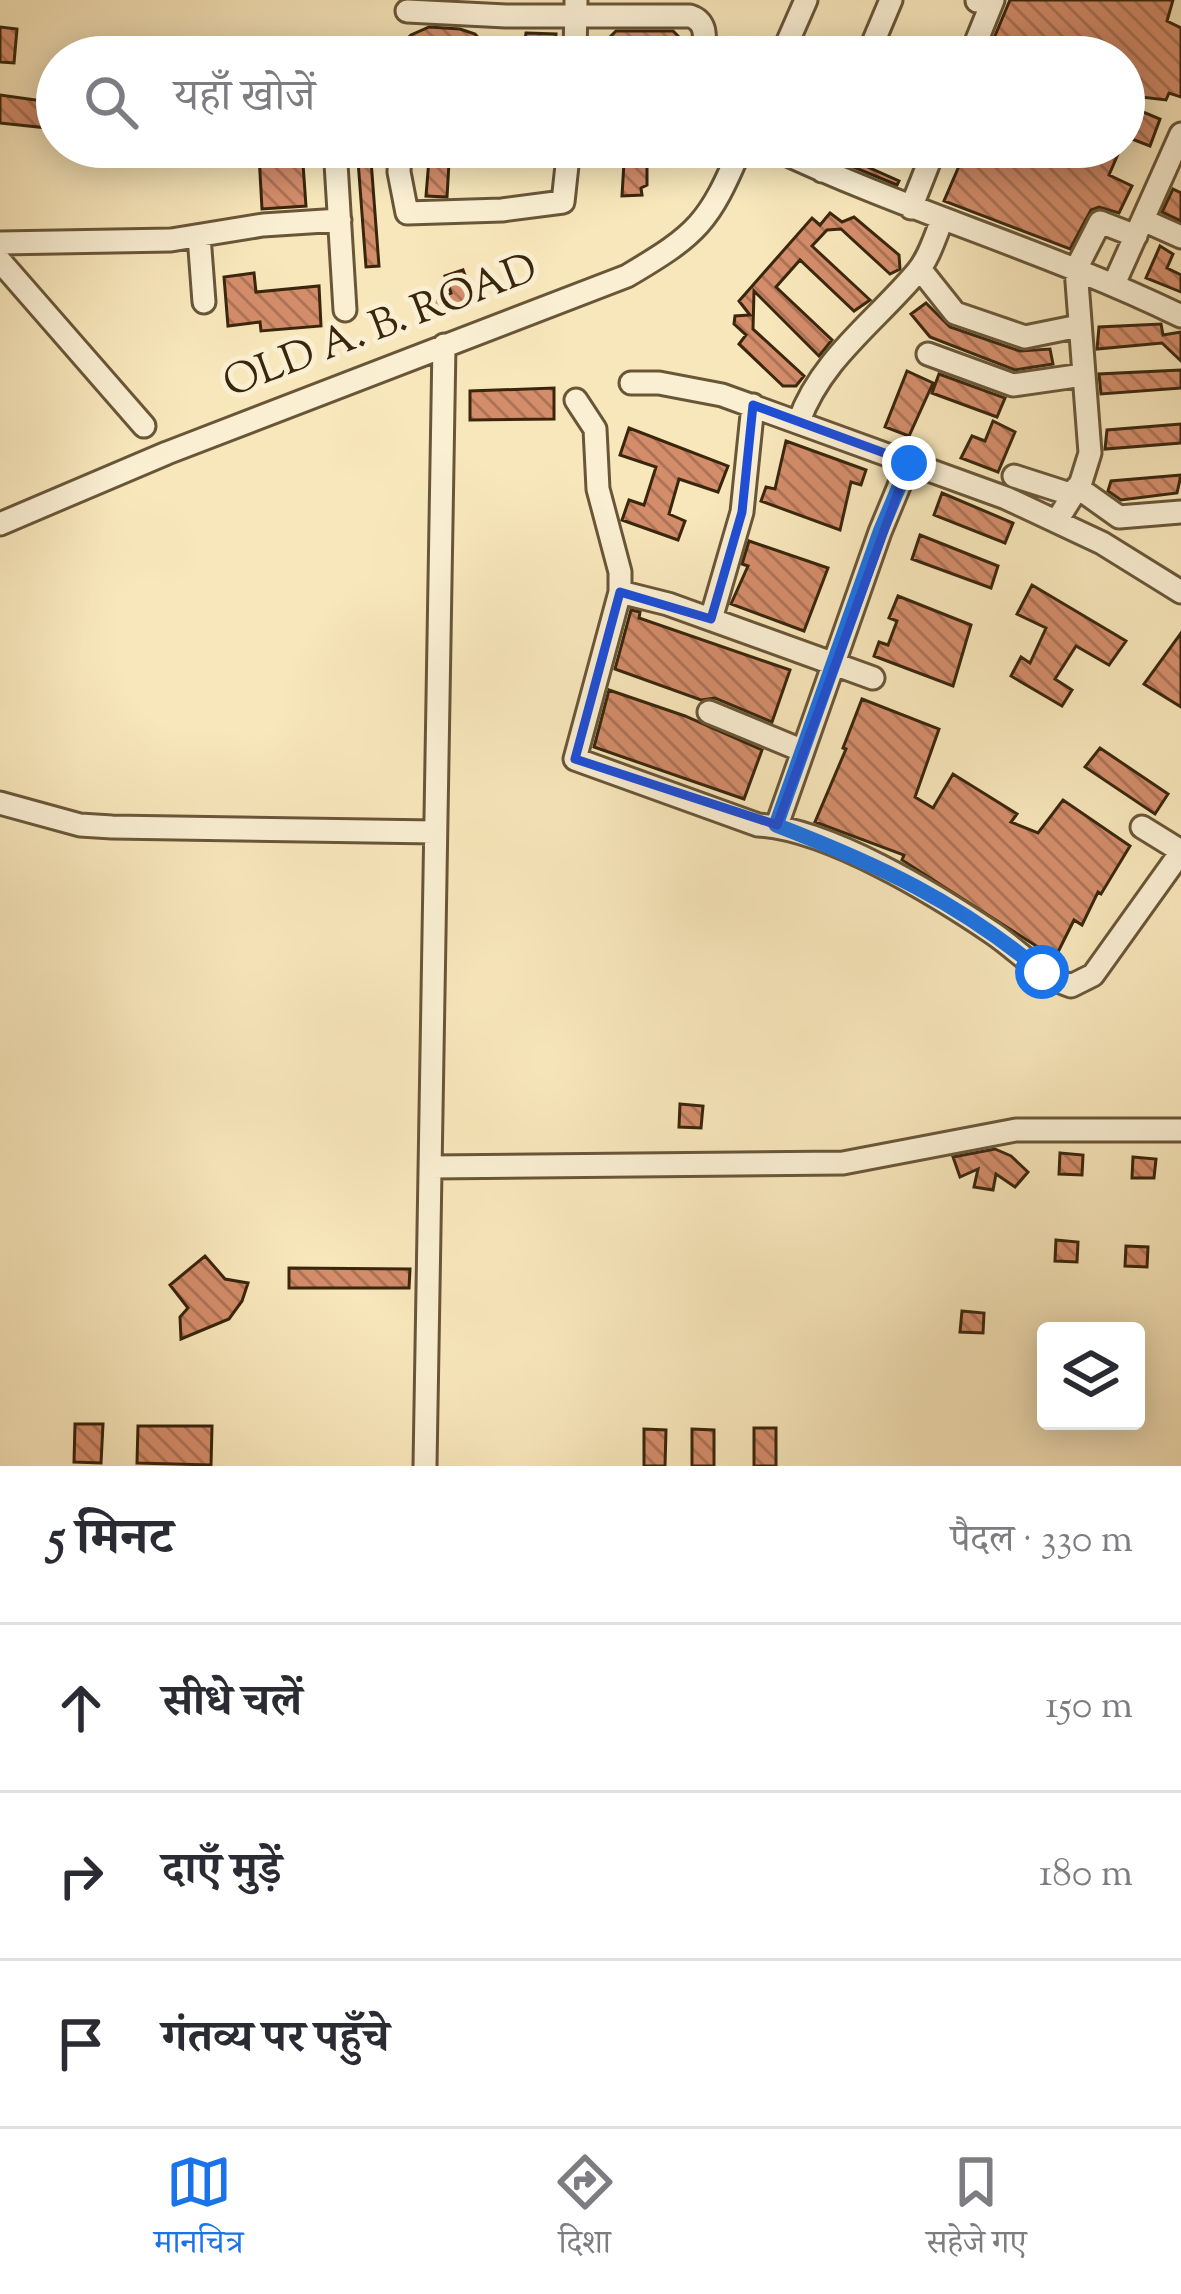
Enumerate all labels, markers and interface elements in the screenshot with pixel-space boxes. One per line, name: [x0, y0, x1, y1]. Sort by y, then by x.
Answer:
search box: [36, 36, 1145, 168]
text: यहाँ खोजें: [174, 67, 315, 132]
icon: search: [78, 69, 144, 135]
street label: OLD A. B. ROAD: [215, 241, 547, 415]
route end: [882, 436, 936, 490]
route start: [1015, 945, 1069, 999]
map controls: [1037, 1322, 1145, 1430]
button: layers: [1037, 1322, 1145, 1430]
text: 5 मिनट: [48, 1504, 173, 1577]
text: पैदल · 330 m: [950, 1514, 1133, 1570]
text: सीधे चलें: [162, 1672, 302, 1737]
icon: ahead: [48, 1675, 114, 1741]
text: 150 m: [1045, 1680, 1133, 1736]
text: दाएँ मुड़ें: [162, 1840, 282, 1905]
icon: right: [48, 1843, 114, 1909]
text: 180 m: [1039, 1848, 1133, 1904]
text: गंतव्य पर पहुँचे: [162, 2008, 389, 2073]
icon: arrive: [48, 2011, 114, 2077]
tab: मानचित्र: [154, 2149, 244, 2274]
tab: दिशा: [552, 2149, 618, 2274]
tab: सहेजे गए: [926, 2149, 1027, 2274]

